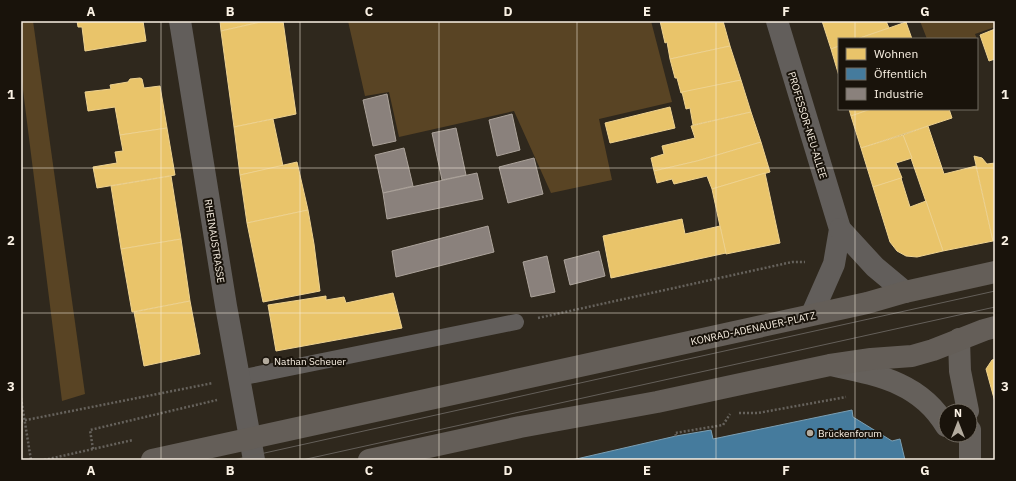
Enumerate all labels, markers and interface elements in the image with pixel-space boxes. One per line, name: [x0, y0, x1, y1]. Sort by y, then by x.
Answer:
text: A: [87, 3, 96, 20]
text: B: [226, 3, 235, 20]
text: C: [365, 3, 374, 20]
text: D: [503, 3, 513, 20]
text: E: [643, 3, 651, 20]
text: F: [782, 3, 790, 20]
text: G: [920, 3, 930, 20]
legend: [838, 38, 978, 110]
text: Wohnen: [874, 46, 918, 61]
text: Öffentlich: [874, 66, 927, 81]
street label: PROFESSOR-NEU-ALLEE: [785, 70, 830, 180]
text: 1: [7, 86, 15, 103]
text: Industrie: [874, 86, 924, 101]
text: 1: [1001, 86, 1009, 103]
street label: RHEINAUSTRASSE: [201, 198, 228, 284]
text: 2: [7, 232, 15, 249]
text: 2: [1001, 232, 1009, 249]
street label: KONRAD-ADENAUER-PLATZ: [689, 309, 817, 348]
place label: Nathan Scheuer: [274, 355, 346, 368]
marker: Nathan Scheuer: [261, 356, 271, 366]
text: 3: [7, 378, 15, 395]
text: 3: [1001, 378, 1009, 395]
north arrow: [938, 403, 978, 443]
text: N: [954, 406, 962, 420]
place label: Brückenforum: [818, 427, 882, 440]
marker: Brückenforum: [805, 428, 815, 438]
text: A: [87, 462, 96, 479]
text: B: [226, 462, 235, 479]
text: C: [365, 462, 374, 479]
text: D: [503, 462, 513, 479]
text: E: [643, 462, 651, 479]
text: F: [782, 462, 790, 479]
text: G: [920, 462, 930, 479]

